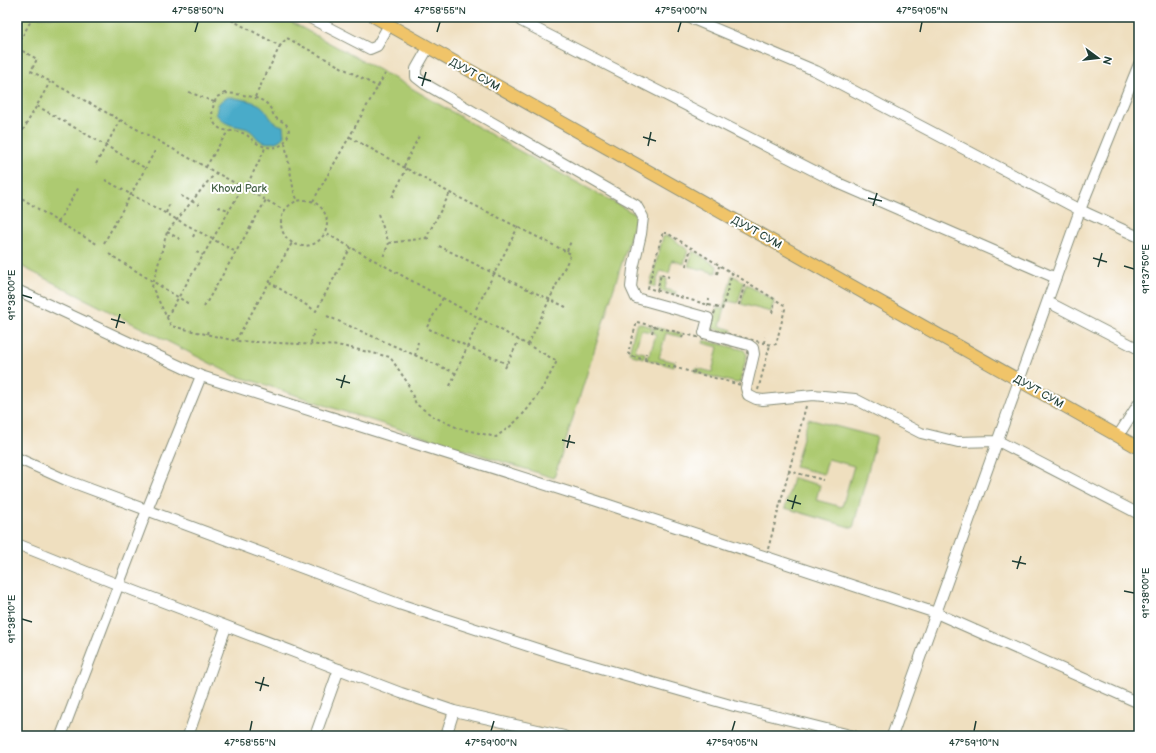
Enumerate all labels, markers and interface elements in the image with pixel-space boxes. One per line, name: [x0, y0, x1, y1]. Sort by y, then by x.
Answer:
text: 47°58'50"N: [172, 5, 224, 17]
text: 47°58'55"N: [414, 5, 466, 17]
text: 47°59'00"N: [655, 5, 707, 17]
text: 47°59'05"N: [896, 5, 948, 17]
north arrow: [1078, 38, 1118, 78]
street label: ДУУТ СУМ: [447, 55, 502, 94]
text: N: [1100, 55, 1115, 66]
park label: Khovd Park: [211, 182, 268, 195]
street label: ДУУТ СУМ: [729, 213, 784, 252]
text: 91°37'50"E: [1140, 244, 1152, 294]
text: 91°38'00"E: [6, 269, 18, 320]
street label: ДУУТ СУМ: [1012, 372, 1066, 411]
text: 91°38'00"E: [1140, 567, 1152, 618]
text: 91°38'10"E: [6, 594, 18, 643]
text: 47°58'55"N: [224, 737, 276, 749]
text: 47°59'00"N: [465, 737, 517, 749]
text: 47°59'05"N: [706, 737, 758, 749]
text: 47°59'10"N: [949, 737, 999, 749]

